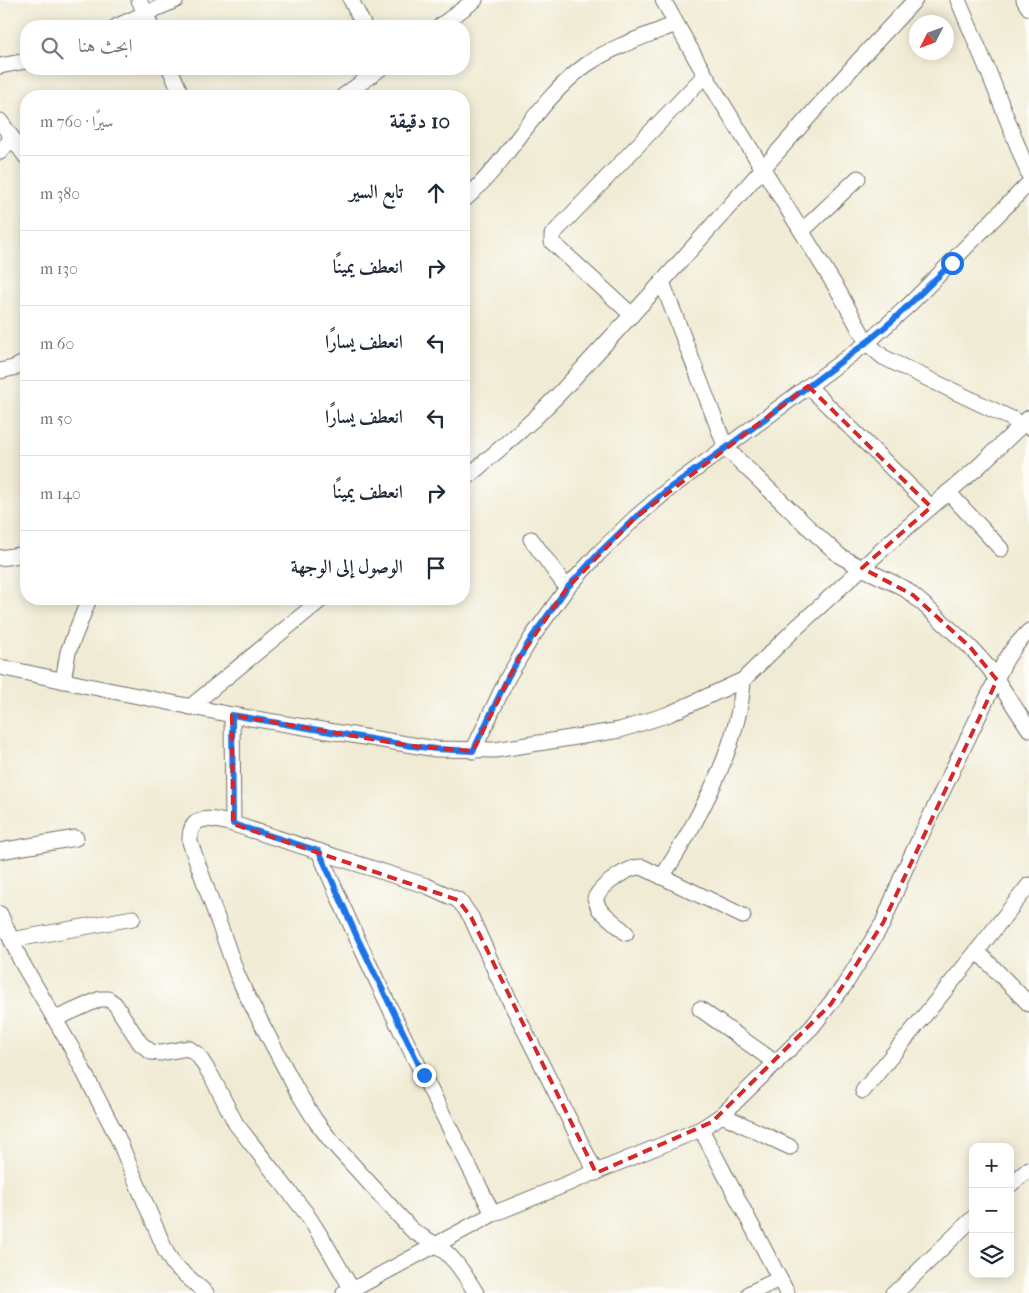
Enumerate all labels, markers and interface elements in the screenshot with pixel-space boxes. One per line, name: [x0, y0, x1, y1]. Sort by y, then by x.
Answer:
north arrow: [909, 15, 954, 60]
search box: [20, 20, 470, 75]
icon: search: [38, 34, 66, 62]
text: ابحث هنا: [78, 35, 133, 57]
text: 10 دقيقة: [390, 109, 450, 133]
text: سيرًا · 760 m: [40, 112, 113, 131]
icon: ahead: [422, 179, 450, 207]
text: تابع السير: [349, 181, 403, 203]
text: 380 m: [40, 184, 80, 203]
route start: [941, 252, 964, 275]
icon: right: [422, 254, 450, 282]
text: انعطف يمينًا: [333, 256, 403, 278]
text: 130 m: [40, 259, 78, 278]
icon: left: [422, 329, 450, 357]
text: انعطف يسارًا: [325, 331, 403, 353]
text: 60 m: [40, 334, 74, 353]
icon: left: [422, 404, 450, 432]
text: انعطف يسارًا: [325, 406, 403, 428]
text: 50 m: [40, 409, 72, 428]
icon: right: [422, 479, 450, 507]
text: انعطف يمينًا: [333, 481, 403, 503]
text: 140 m: [40, 484, 81, 503]
icon: arrive: [422, 554, 450, 582]
text: الوصول إلى الوجهة: [291, 556, 403, 578]
route end: [413, 1064, 436, 1087]
map controls: [969, 1143, 1014, 1278]
button: +: [969, 1143, 1014, 1188]
button: −: [969, 1188, 1014, 1233]
button: layers: [969, 1233, 1014, 1278]

